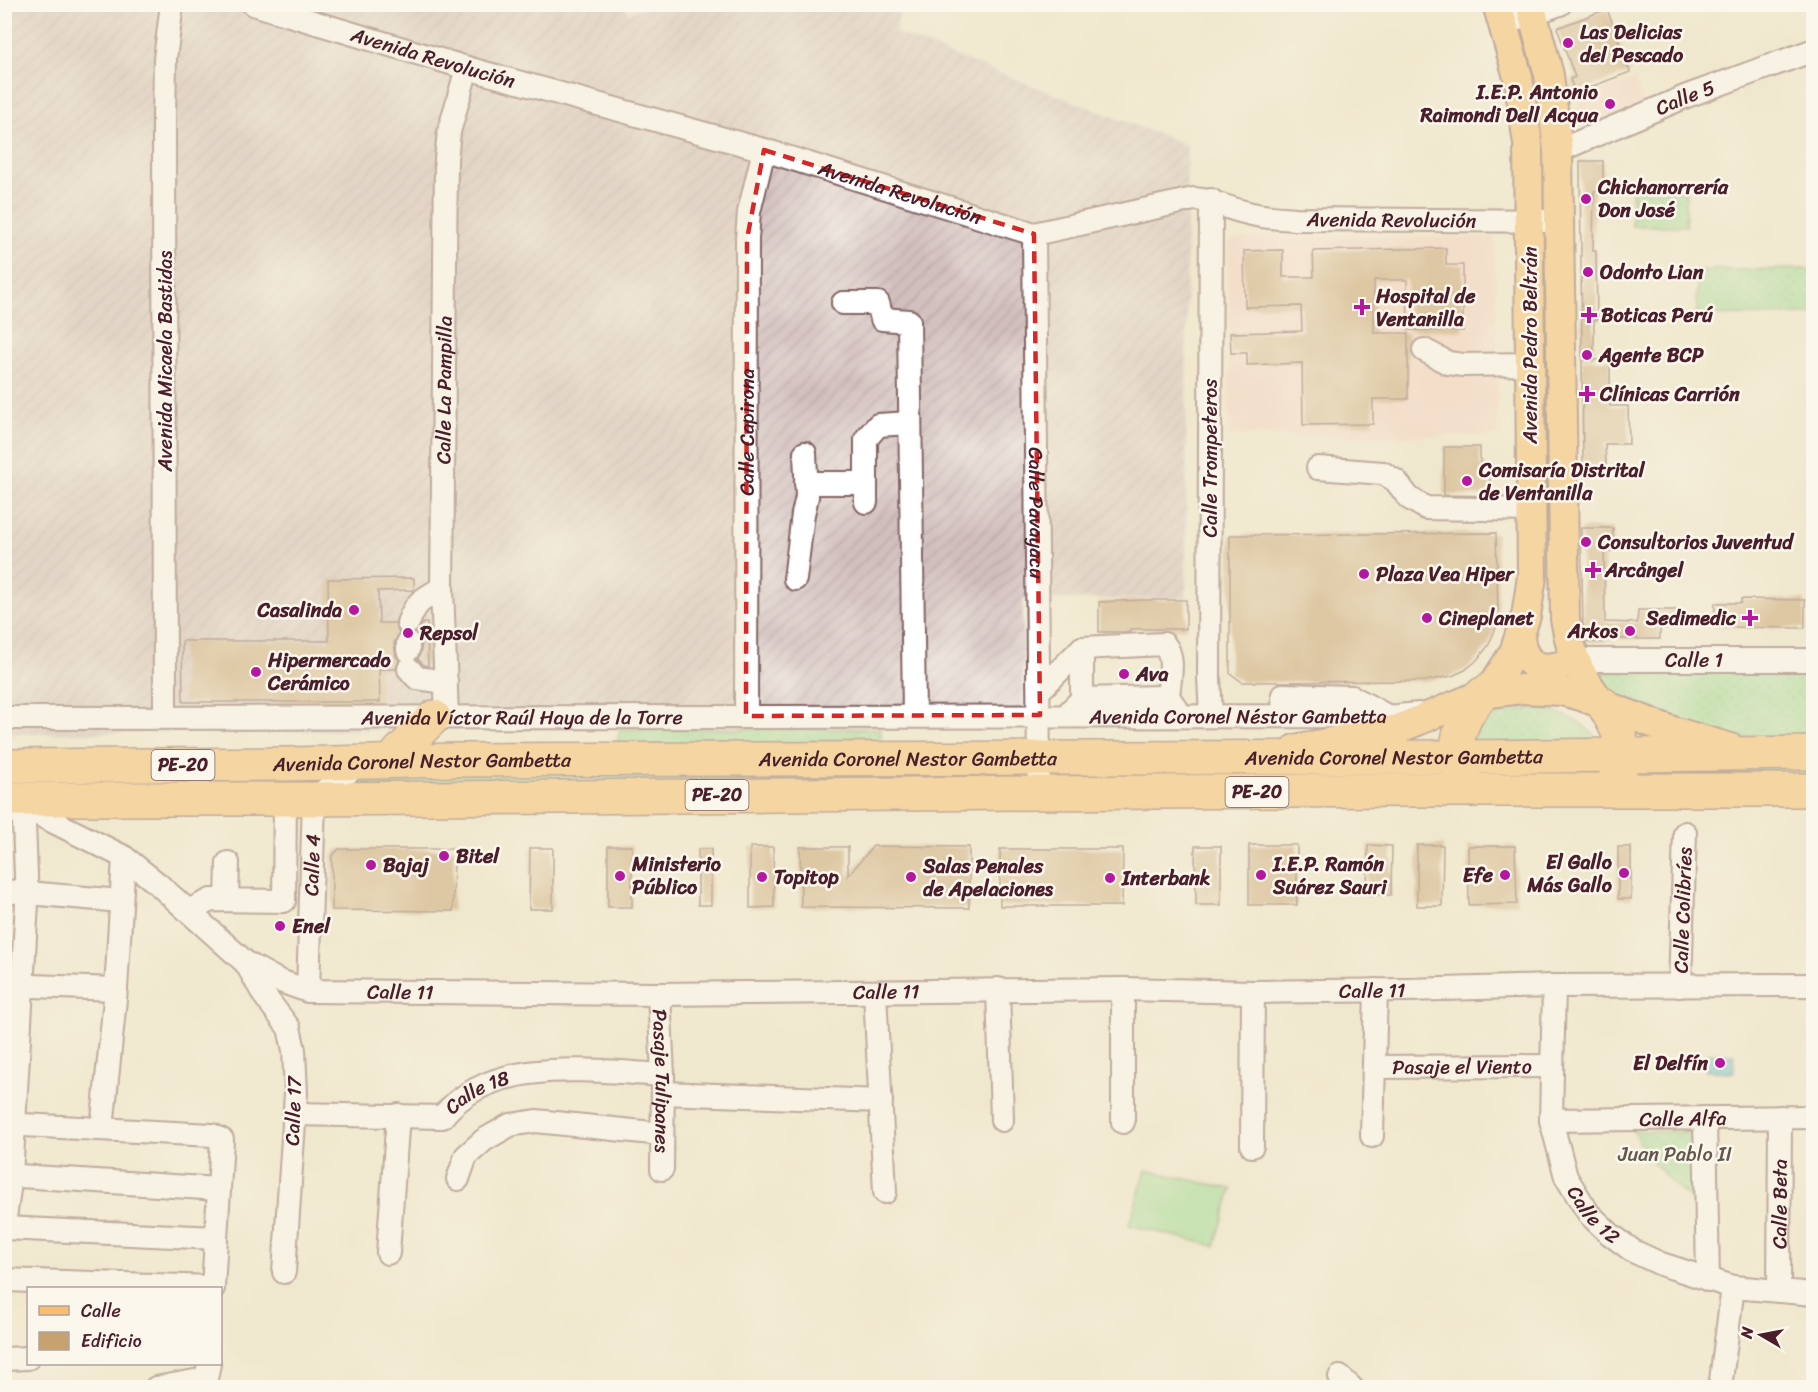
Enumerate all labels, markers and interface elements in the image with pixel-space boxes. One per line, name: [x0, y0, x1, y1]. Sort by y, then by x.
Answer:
place label: Las Delicias del Pescado: [1580, 15, 1684, 73]
street label: Avenida Revolución: [346, 17, 519, 99]
marker: Las Delicias del Pescado: [1561, 36, 1575, 50]
street label: Calle 5: [1650, 70, 1720, 126]
place label: I.E.P. Antonio Raimondi Dell Acqua: [1420, 75, 1599, 133]
marker: I.E.P. Antonio Raimondi Dell Acqua: [1603, 97, 1617, 111]
street label: Avenida Revolución: [813, 151, 986, 235]
place label: Chichanorrería Don José: [1597, 170, 1729, 228]
marker: Chichanorrería Don José: [1579, 192, 1593, 206]
street label: Avenida Revolución: [1306, 202, 1477, 238]
street label: Avenida Pedro Beltrán: [1513, 246, 1548, 445]
street label: Avenida Micaela Bastidas: [148, 250, 183, 473]
place label: Odonto Lian: [1600, 255, 1704, 290]
marker: Odonto Lian: [1581, 265, 1595, 279]
place label: Hospital de Ventanilla: [1375, 279, 1476, 337]
marker: Hospital de Ventanilla: [1353, 298, 1371, 316]
place label: Boticas Perú: [1601, 298, 1714, 333]
marker: Boticas Perú: [1582, 308, 1596, 322]
street label: Calle La Pampilla: [426, 316, 463, 464]
place label: Agente BCP: [1598, 338, 1704, 373]
marker: Agente BCP: [1580, 348, 1594, 362]
street label: Calle Capirona: [729, 368, 765, 496]
place label: Clínicas Carrión: [1599, 377, 1740, 412]
street label: Calle Trompeteros: [1193, 378, 1228, 537]
marker: Clínicas Carrión: [1578, 385, 1596, 403]
street label: Calle Pavayacu: [1018, 447, 1054, 579]
place label: Comisaría Distrital de Ventanilla: [1478, 453, 1646, 511]
marker: Comisaría Distrital de Ventanilla: [1460, 474, 1474, 488]
place label: Consultorios Juventud: [1597, 525, 1795, 560]
marker: Consultorios Juventud: [1579, 535, 1593, 549]
place label: Arcångel: [1604, 553, 1685, 588]
place label: Plaza Vea Hiper: [1376, 557, 1515, 592]
marker: Arcångel: [1586, 563, 1600, 577]
marker: Plaza Vea Hiper: [1357, 567, 1371, 581]
place label: Casalinda: [257, 593, 342, 628]
place label: Cineplanet: [1438, 601, 1534, 636]
place label: Sedimedic: [1645, 601, 1737, 636]
marker: Casalinda: [347, 603, 361, 617]
marker: Sedimedic: [1741, 609, 1759, 627]
marker: Cineplanet: [1420, 611, 1434, 625]
place label: Arkos: [1567, 614, 1619, 649]
place label: Repsol: [419, 616, 479, 651]
marker: Arkos: [1623, 624, 1637, 638]
marker: Repsol: [401, 626, 415, 640]
place label: Hipermercado Cerámico: [267, 643, 391, 701]
street label: Calle 1: [1665, 643, 1723, 678]
place label: Ava: [1135, 657, 1168, 692]
marker: Hipermercado Cerámico: [249, 665, 263, 679]
marker: Ava: [1117, 667, 1131, 681]
street label: Avenida Coronel Néstor Gambetta: [1088, 699, 1387, 734]
street label: Avenida Víctor Raúl Haya de la Torre: [360, 700, 683, 735]
street label: Avenida Coronel Nestor Gambetta: [1244, 739, 1544, 776]
street label: Avenida Coronel Nestor Gambetta: [758, 741, 1058, 777]
street label: Avenida Coronel Nestor Gambetta: [272, 743, 572, 782]
road number: PE-20: [152, 750, 214, 780]
road number: PE-20: [1226, 777, 1288, 807]
road number: PE-20: [686, 780, 748, 810]
street label: Calle 4: [294, 834, 331, 897]
place label: Bitel: [456, 839, 500, 874]
place label: El Gallo Más Gallo: [1526, 845, 1613, 903]
street label: Calle Colibríes: [1663, 846, 1703, 974]
place label: Ministerio Público: [631, 847, 722, 905]
place label: I.E.P. Ramón Suárez Sauri: [1272, 847, 1388, 905]
place label: Bajaj: [383, 848, 429, 883]
marker: Bitel: [437, 849, 451, 863]
place label: Salas Penales de Apelaciones: [922, 849, 1054, 907]
marker: Bajaj: [364, 858, 378, 872]
place label: Efe: [1463, 858, 1494, 893]
place label: Topitop: [774, 860, 839, 895]
place label: Interbank: [1121, 861, 1211, 896]
marker: El Gallo Más Gallo: [1617, 866, 1631, 880]
marker: I.E.P. Ramón Suárez Sauri: [1254, 868, 1268, 882]
marker: Efe: [1498, 868, 1512, 882]
marker: Ministerio Público: [613, 869, 627, 883]
marker: Topitop: [755, 870, 769, 884]
marker: Salas Penales de Apelaciones: [904, 870, 918, 884]
marker: Interbank: [1103, 871, 1117, 885]
place label: Enel: [292, 909, 331, 944]
marker: Enel: [273, 919, 287, 933]
street label: Calle 11: [1339, 973, 1406, 1009]
street label: Calle 11: [853, 974, 920, 1010]
street label: Calle 11: [367, 975, 434, 1010]
street label: Pasaje Tulipanes: [642, 1008, 680, 1154]
place label: El Delfín: [1633, 1046, 1708, 1081]
street label: Pasaje el Viento: [1392, 1049, 1532, 1085]
marker: El Delfín: [1713, 1056, 1727, 1070]
street label: Calle 18: [436, 1061, 513, 1123]
street label: Calle 17: [275, 1074, 312, 1146]
street label: Calle Alfa: [1639, 1101, 1727, 1137]
park label: Juan Pablo II: [1617, 1137, 1732, 1172]
street label: Calle Beta: [1762, 1159, 1798, 1249]
street label: Calle 12: [1557, 1178, 1628, 1254]
legend: [27, 1287, 222, 1365]
text: Calle: [81, 1295, 121, 1327]
north arrow: [1731, 1305, 1791, 1365]
text: N: [1731, 1324, 1762, 1341]
text: Edificio: [81, 1325, 142, 1357]

